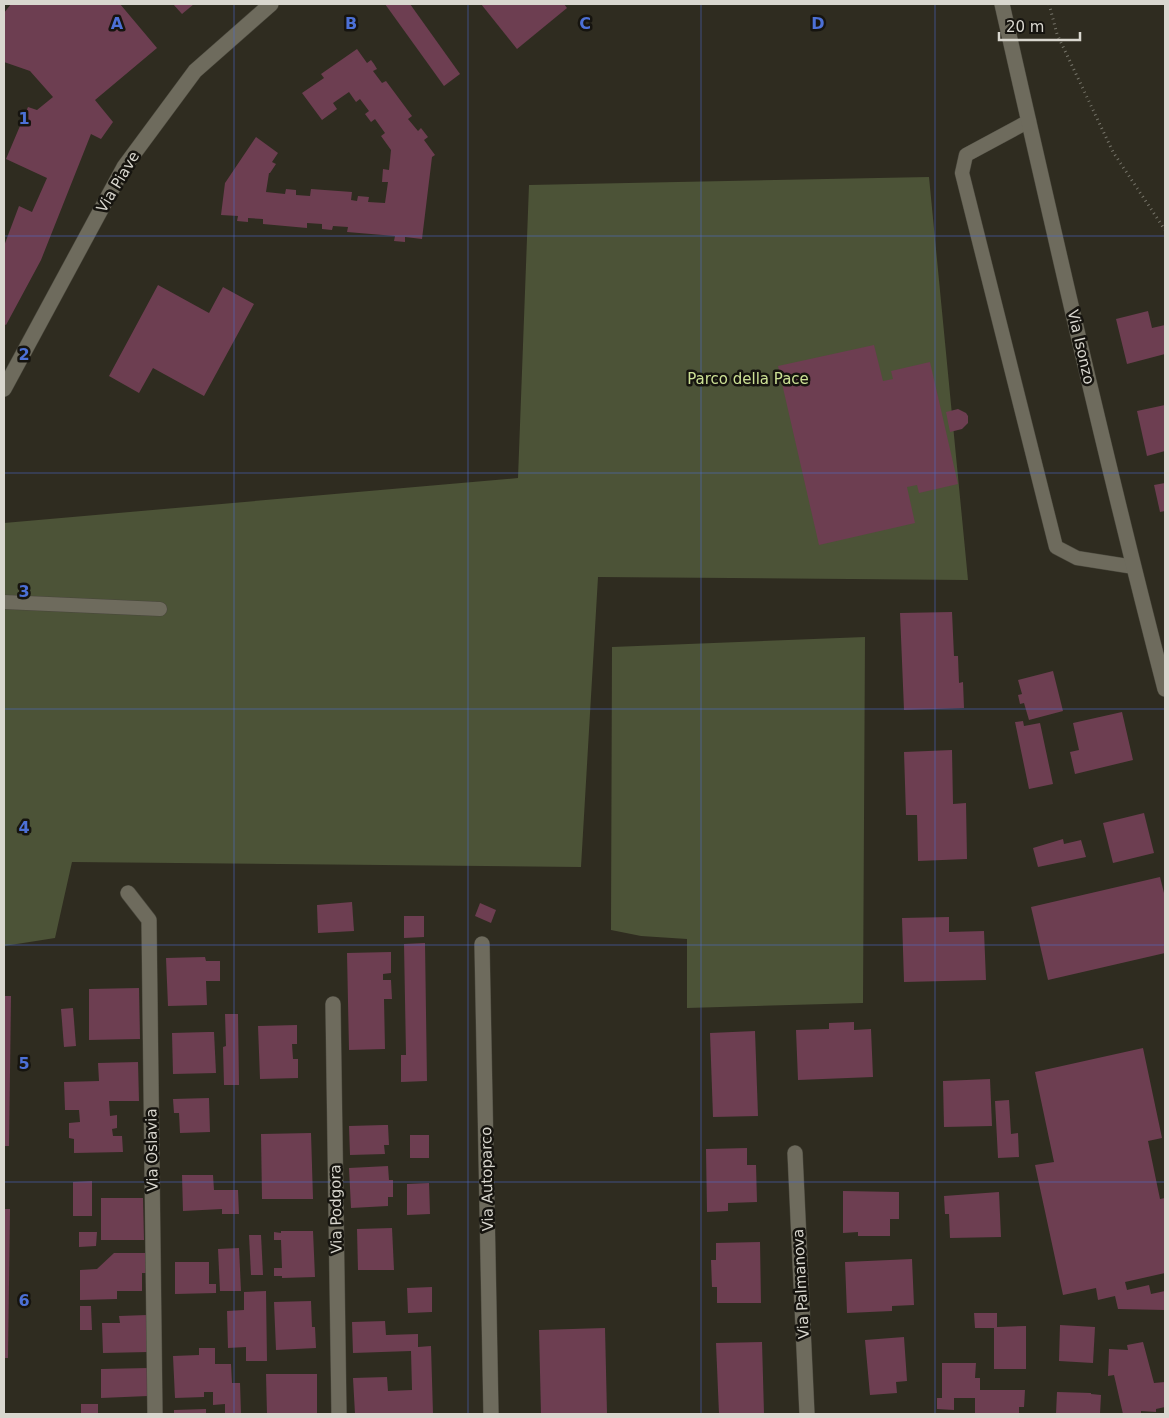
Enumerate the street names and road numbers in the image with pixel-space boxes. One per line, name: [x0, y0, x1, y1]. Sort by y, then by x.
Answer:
street label: Via Piave: [93, 148, 143, 216]
street label: Via Isonzo: [1064, 308, 1098, 386]
street label: Via Oslavia: [142, 1108, 162, 1192]
street label: Via Autoparco: [477, 1126, 497, 1232]
street label: Via Podgora: [326, 1164, 346, 1254]
street label: Via Palmanova: [789, 1228, 813, 1340]

